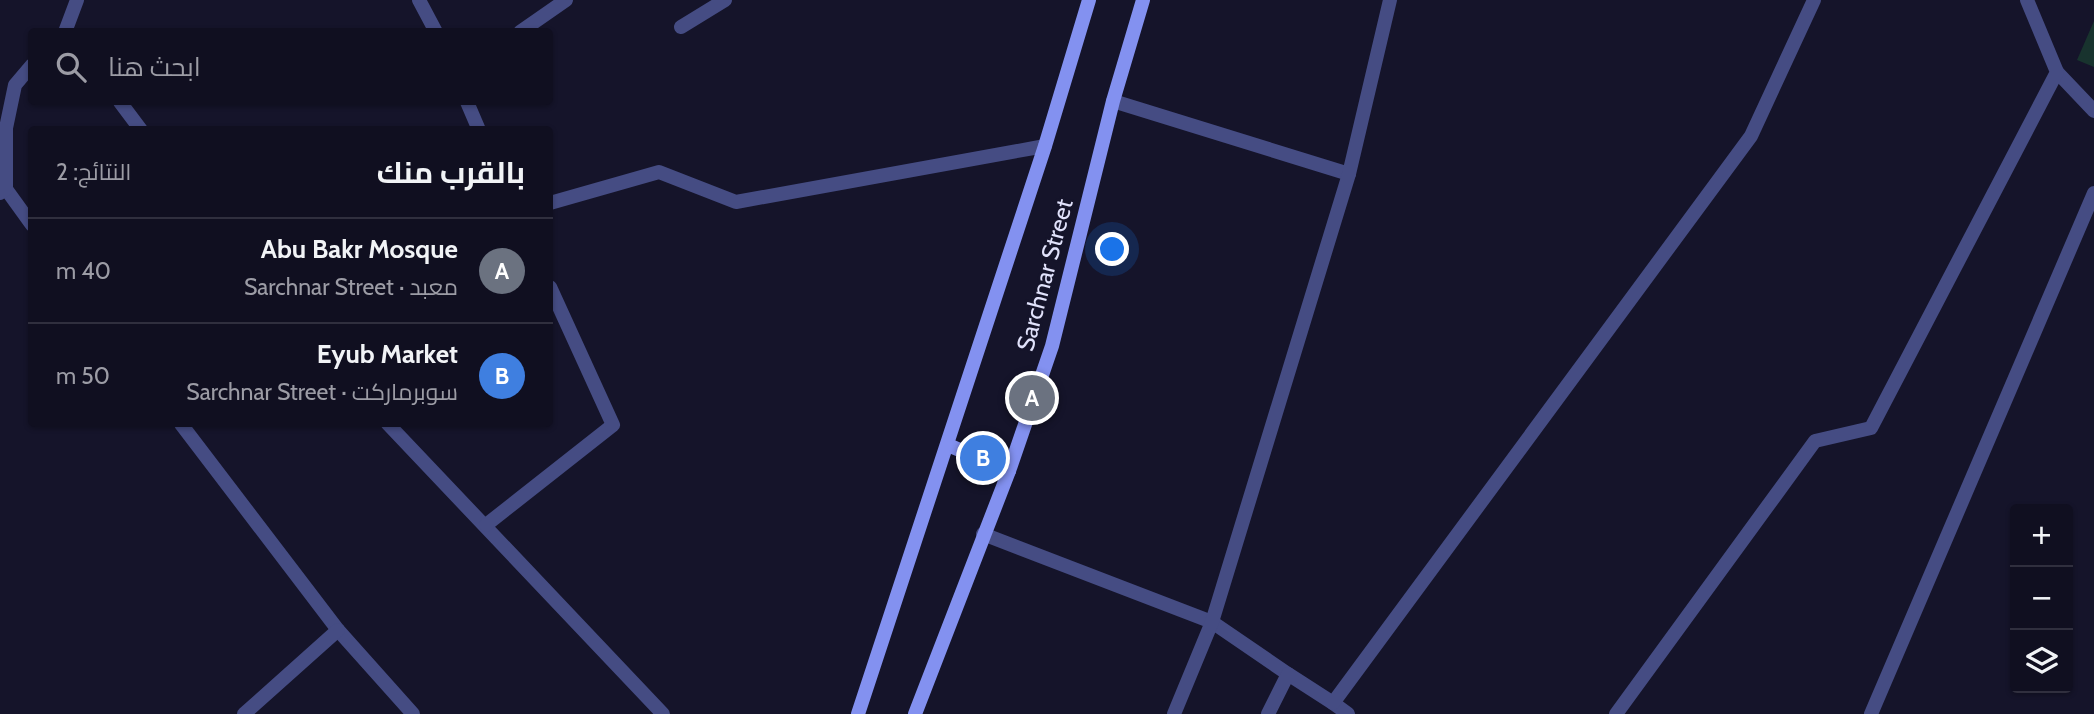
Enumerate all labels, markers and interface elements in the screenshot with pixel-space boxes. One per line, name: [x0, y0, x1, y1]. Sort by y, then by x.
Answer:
search box: [28, 28, 553, 105]
icon: search: [52, 48, 90, 86]
text: ابحث هنا: [108, 51, 201, 83]
text: بالقرب منك: [377, 154, 525, 191]
text: النتائج: 2: [56, 158, 131, 186]
street label: Sarchnar Street: [1010, 196, 1079, 354]
your location: [1095, 232, 1129, 266]
text: Abu Bakr Mosque: [261, 233, 458, 265]
text: 40 m: [56, 257, 111, 285]
text: A: [495, 257, 509, 285]
text: معبد · Sarchnar Street: [244, 273, 458, 301]
text: Eyub Market: [317, 338, 458, 370]
text: 50 m: [56, 362, 110, 390]
text: B: [495, 362, 509, 390]
pin: A: [1009, 372, 1055, 424]
text: سوبرماركت · Sarchnar Street: [186, 378, 458, 406]
pin: B: [960, 432, 1006, 484]
map controls: [2010, 504, 2073, 693]
button: +: [2010, 504, 2073, 567]
button: −: [2010, 567, 2073, 630]
button: layers: [2010, 630, 2073, 693]

